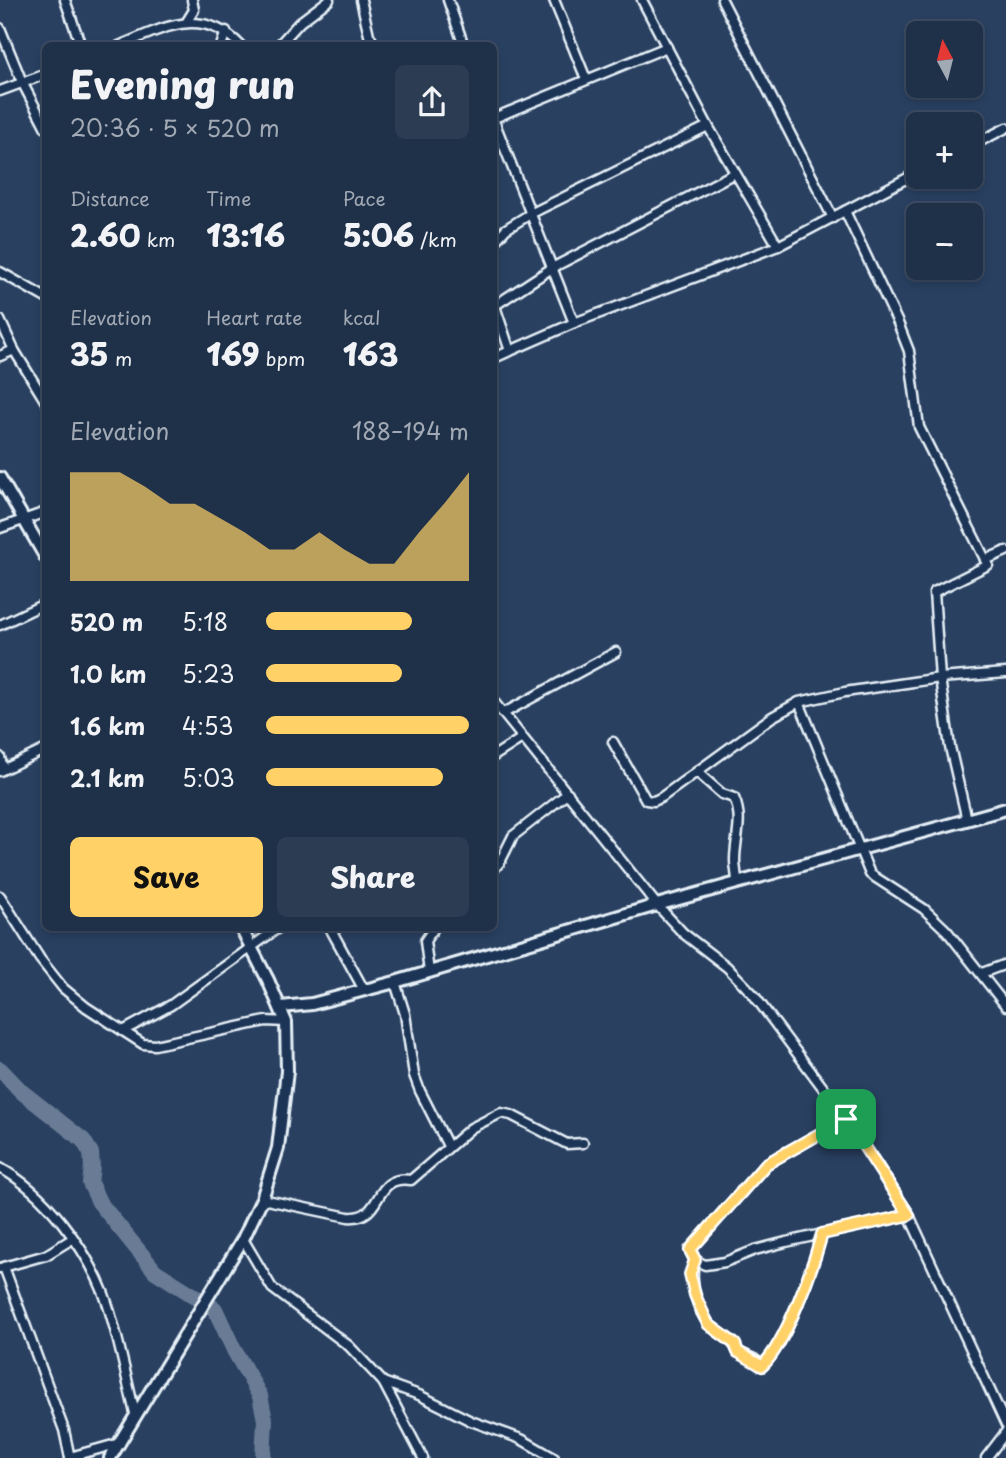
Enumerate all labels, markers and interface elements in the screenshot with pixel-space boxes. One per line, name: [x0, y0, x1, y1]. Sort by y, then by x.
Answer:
north arrow: [906, 21, 984, 98]
map controls: [906, 21, 983, 280]
text: Evening run: [70, 55, 295, 112]
button: share: [395, 65, 469, 139]
text: 20:36 · 5 × 520 m: [70, 110, 280, 145]
button: +: [906, 112, 983, 189]
text: Distance: [70, 184, 150, 212]
text: Time: [206, 184, 251, 212]
text: Pace: [343, 184, 386, 212]
button: −: [906, 203, 983, 280]
text: 2.60: [70, 212, 140, 257]
text: 13:16: [206, 212, 285, 257]
text: 5:06: [343, 212, 414, 257]
text: km: [140, 225, 175, 253]
text: /km: [414, 225, 457, 253]
text: Elevation: [70, 303, 152, 331]
text: Heart rate: [206, 303, 302, 331]
text: kcal: [343, 303, 381, 331]
text: 35: [70, 331, 109, 376]
text: 169: [206, 331, 260, 376]
text: 163: [343, 331, 398, 376]
text: m: [109, 344, 132, 372]
text: bpm: [260, 344, 305, 372]
text: Elevation: [70, 413, 169, 448]
text: 188–194 m: [352, 413, 469, 448]
text: 520 m: [70, 604, 143, 639]
text: 5:18: [182, 604, 228, 639]
text: 1.0 km: [70, 656, 147, 691]
text: 5:23: [182, 656, 235, 691]
text: 1.6 km: [70, 708, 145, 743]
text: 4:53: [182, 708, 233, 743]
text: 2.1 km: [70, 760, 145, 795]
text: 5:03: [182, 760, 235, 795]
button: Save: [70, 837, 263, 917]
button: Share: [277, 837, 469, 917]
pin: [816, 1089, 876, 1149]
icon: arrive: [827, 1100, 865, 1138]

